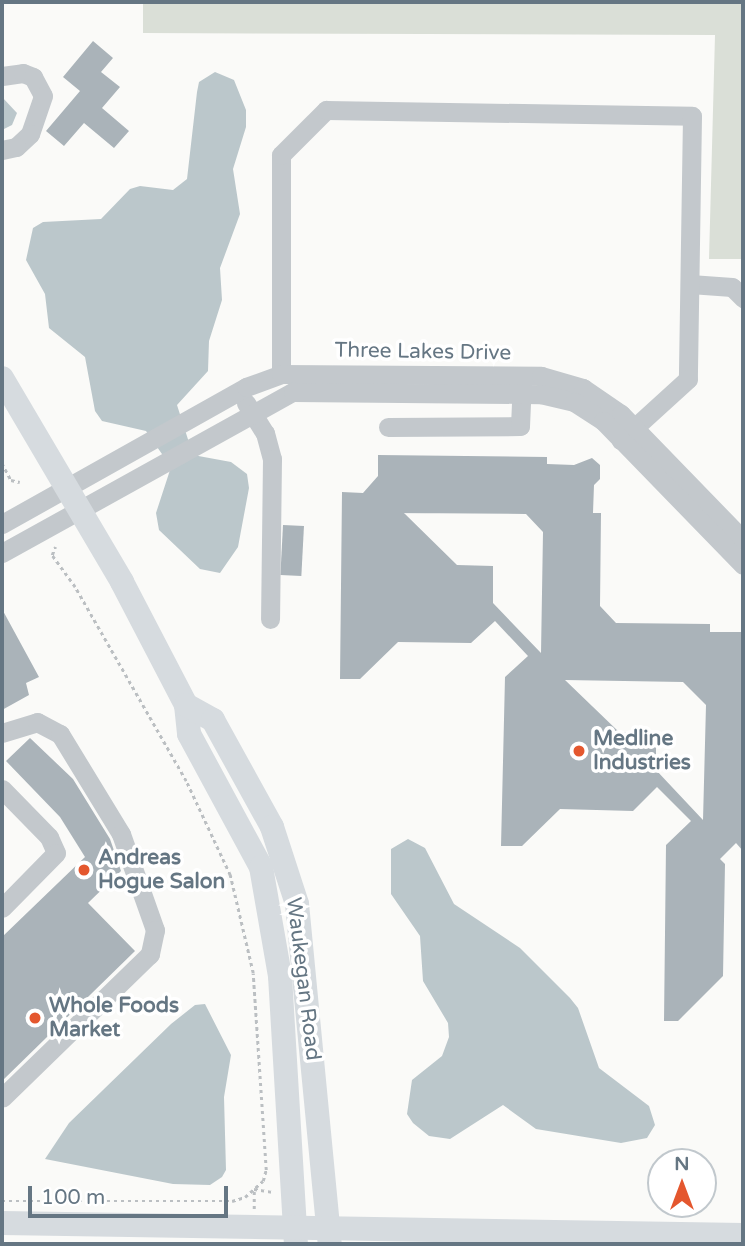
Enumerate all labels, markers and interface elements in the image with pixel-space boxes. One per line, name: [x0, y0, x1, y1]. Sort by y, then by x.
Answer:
street label: Three Lakes Drive: [334, 338, 512, 366]
place label: Medline Industries: [593, 726, 691, 776]
marker: Medline Industries: [571, 743, 587, 759]
place label: Andreas Hogue Salon: [98, 845, 225, 895]
marker: Andreas Hogue Salon: [76, 862, 92, 878]
street label: Waukegan Road: [280, 896, 326, 1062]
place label: Whole Foods Market: [49, 993, 179, 1043]
marker: Whole Foods Market: [27, 1010, 43, 1026]
north arrow: [647, 1148, 717, 1218]
text: N: [674, 1153, 690, 1175]
scale bar: [32, 1172, 231, 1216]
text: 100 m: [41, 1185, 105, 1210]

